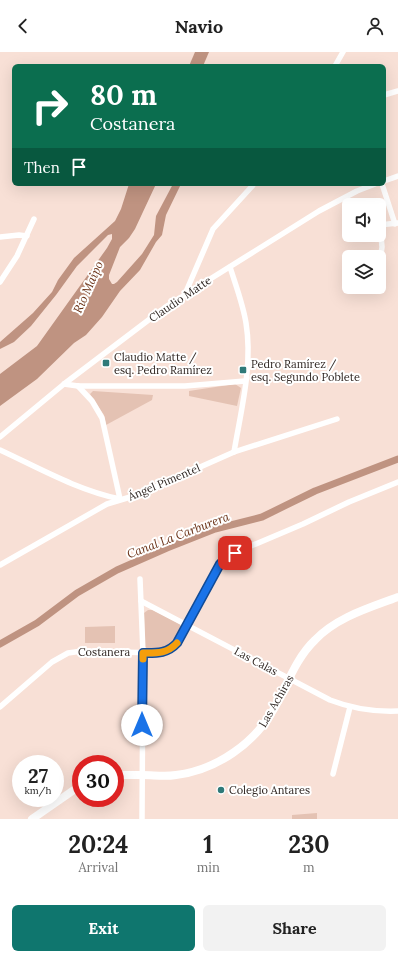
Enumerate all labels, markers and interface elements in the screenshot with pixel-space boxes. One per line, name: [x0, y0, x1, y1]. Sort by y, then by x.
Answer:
icon: back: [12, 15, 34, 37]
text: Navio: [175, 15, 223, 38]
icon: person: [364, 15, 386, 37]
text: 80 m: [90, 77, 157, 113]
icon: right: [24, 80, 76, 132]
text: Costanera: [90, 112, 175, 135]
icon: arrive: [68, 156, 90, 178]
text: Then: [24, 158, 60, 177]
map controls: [342, 198, 386, 294]
button: sound: [342, 198, 386, 242]
button: layers: [342, 250, 386, 294]
water label: Río Maipo: [70, 259, 106, 315]
street label: Claudio Matte: [146, 273, 214, 325]
place label: Claudio Matte / esq. Pedro Ramírez: [114, 350, 212, 377]
place label: Pedro Ramírez / esq. Segundo Poblete: [251, 357, 360, 384]
marker: Claudio Matte / esq. Pedro Ramírez: [101, 358, 111, 368]
marker: Pedro Ramírez / esq. Segundo Poblete: [238, 365, 248, 375]
street label: Ángel Pimentel: [125, 461, 202, 504]
water label: Canal La Carburera: [125, 508, 232, 561]
pin: [218, 536, 252, 570]
icon: arrive: [224, 542, 246, 564]
street label: Las Calas: [232, 644, 280, 678]
street label: Costanera: [78, 645, 130, 659]
street label: Las Achiras: [255, 672, 297, 730]
position arrow: [121, 704, 163, 746]
speed limit sign: 30: [72, 755, 124, 807]
text: 27: [28, 763, 48, 788]
place label: Colegio Antares: [229, 783, 310, 797]
text: km/h: [24, 784, 52, 797]
marker: Colegio Antares: [216, 785, 226, 795]
text: 20:24: [68, 829, 128, 860]
text: 1: [203, 829, 213, 860]
text: 230: [288, 829, 330, 860]
text: Arrival: [78, 859, 118, 876]
text: min: [197, 859, 220, 876]
text: m: [303, 859, 315, 876]
button: Exit: [12, 905, 195, 951]
button: Share: [203, 905, 386, 951]

